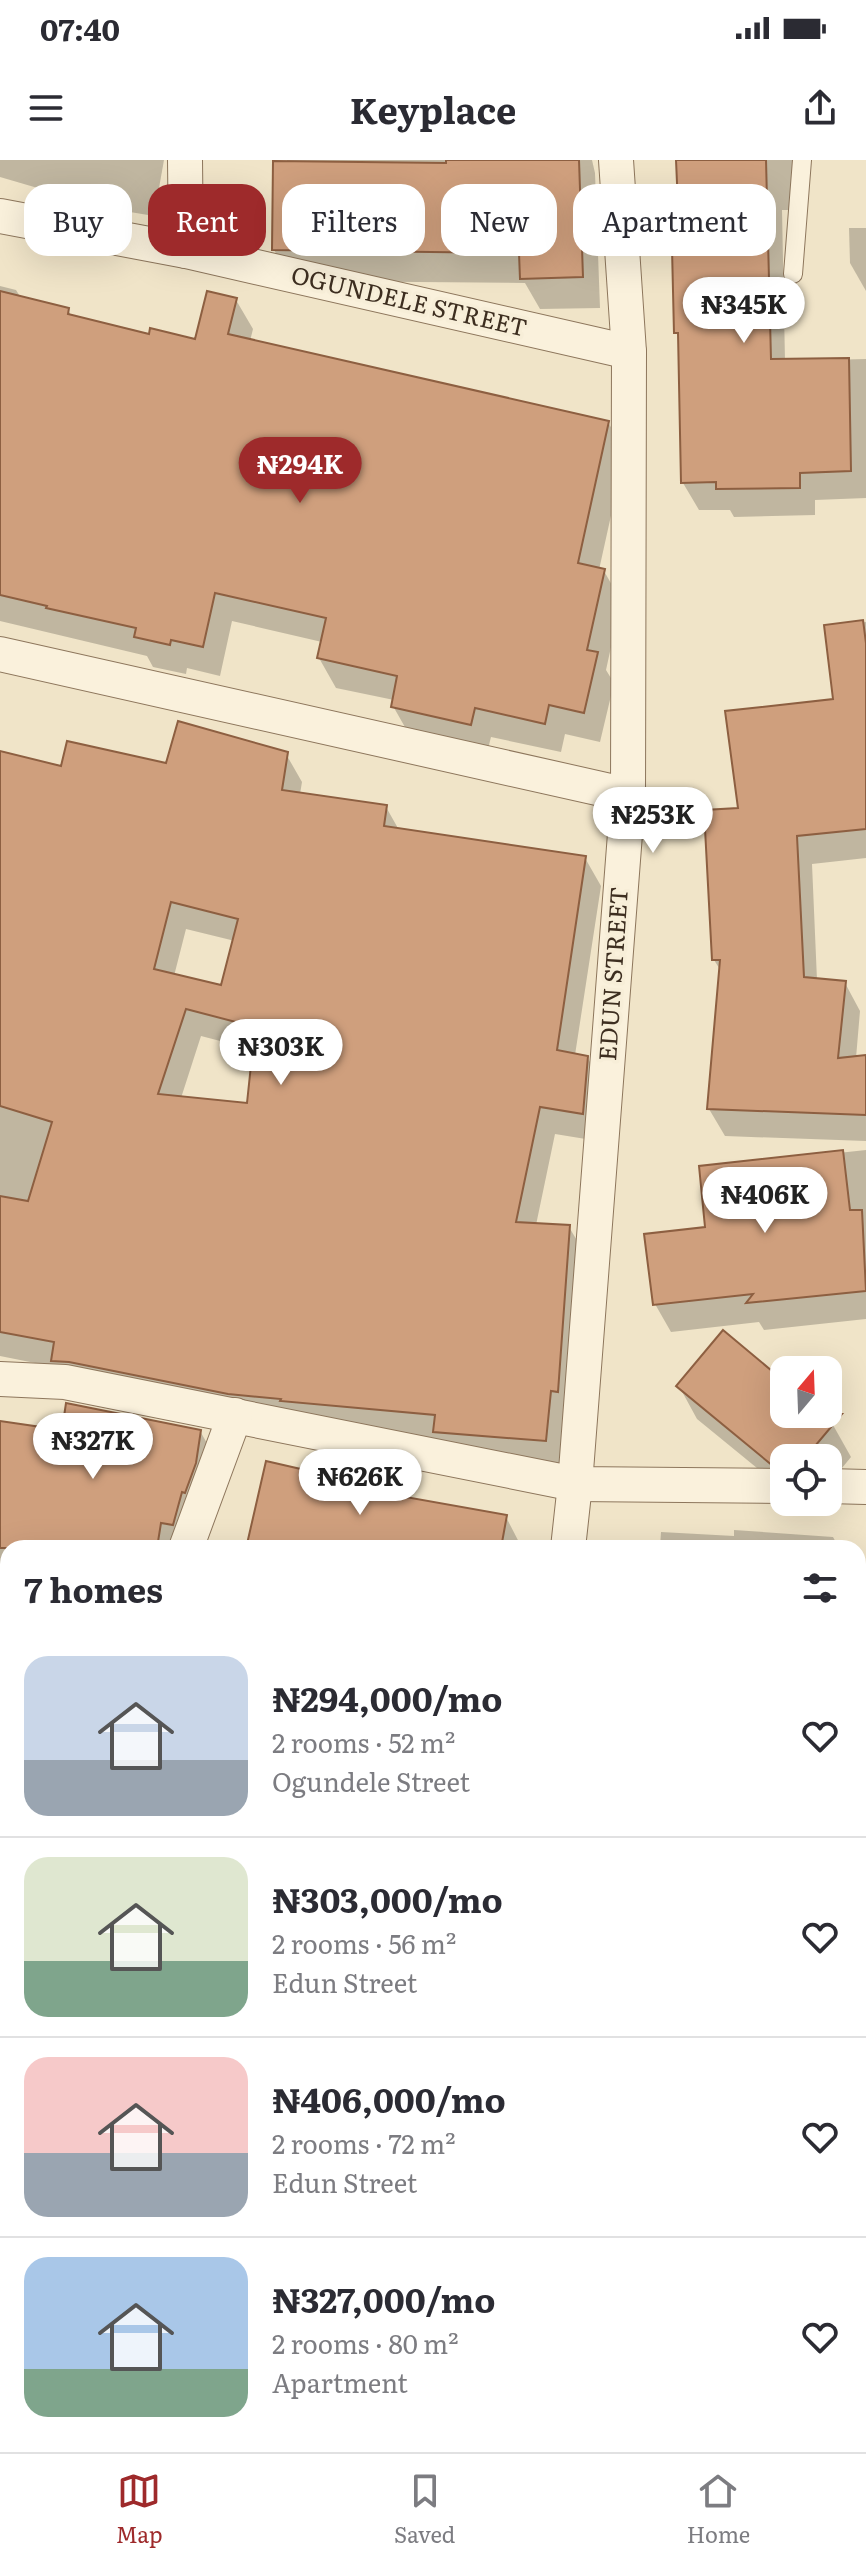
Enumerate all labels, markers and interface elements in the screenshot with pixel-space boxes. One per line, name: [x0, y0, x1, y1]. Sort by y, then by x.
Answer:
text: 07:40: [40, 6, 120, 50]
text: Keyplace: [350, 82, 516, 135]
icon: menu: [24, 86, 68, 130]
icon: share: [798, 86, 842, 130]
chip: Buy: [24, 184, 132, 256]
chip: Rent: [148, 184, 266, 256]
chip: Filters: [282, 184, 425, 256]
chip: New: [441, 184, 557, 256]
chip: Apartment: [573, 184, 776, 256]
street label: OGUNDELE STREET: [288, 255, 531, 344]
pin: ₦345K: [688, 277, 800, 345]
text: ₦345K: [701, 283, 787, 322]
pin: ₦294K: [244, 437, 356, 505]
text: ₦294K: [257, 443, 343, 482]
pin: ₦253K: [597, 787, 709, 855]
text: ₦253K: [611, 793, 695, 832]
street label: EDUN STREET: [588, 886, 635, 1062]
pin: ₦303K: [225, 1019, 337, 1087]
text: ₦303K: [238, 1025, 324, 1064]
pin: ₦406K: [709, 1167, 821, 1235]
text: ₦406K: [720, 1173, 810, 1212]
north arrow: [770, 1356, 842, 1428]
map controls: [770, 1356, 842, 1516]
pin: ₦327K: [37, 1413, 149, 1481]
text: ₦327K: [51, 1419, 135, 1458]
button: locate: [770, 1444, 842, 1516]
pin: ₦626K: [304, 1449, 416, 1517]
text: ₦626K: [317, 1455, 403, 1494]
text: 7 homes: [24, 1563, 163, 1613]
icon: filters: [798, 1566, 842, 1610]
text: ₦294,000/mo: [272, 1672, 503, 1722]
icon: home: [88, 1688, 184, 1784]
icon: heart: [798, 1714, 842, 1758]
text: 2 rooms · 52 m²: [272, 1722, 455, 1761]
text: Ogundele Street: [272, 1761, 470, 1800]
text: ₦303,000/mo: [272, 1873, 503, 1923]
icon: home: [88, 1889, 184, 1985]
icon: heart: [798, 1915, 842, 1959]
text: 2 rooms · 56 m²: [272, 1923, 456, 1962]
text: Edun Street: [272, 1962, 417, 2001]
text: ₦406,000/mo: [272, 2073, 506, 2123]
icon: home: [88, 2089, 184, 2185]
icon: heart: [798, 2115, 842, 2159]
text: 2 rooms · 72 m²: [272, 2123, 456, 2162]
text: Edun Street: [272, 2162, 417, 2201]
text: ₦327,000/mo: [272, 2273, 496, 2323]
icon: home: [88, 2289, 184, 2385]
icon: heart: [798, 2315, 842, 2359]
text: 2 rooms · 80 m²: [272, 2323, 459, 2362]
text: Apartment: [272, 2362, 408, 2401]
tab: Map: [116, 2469, 163, 2550]
tab: Saved: [394, 2469, 455, 2550]
tab: Home: [687, 2469, 750, 2550]

